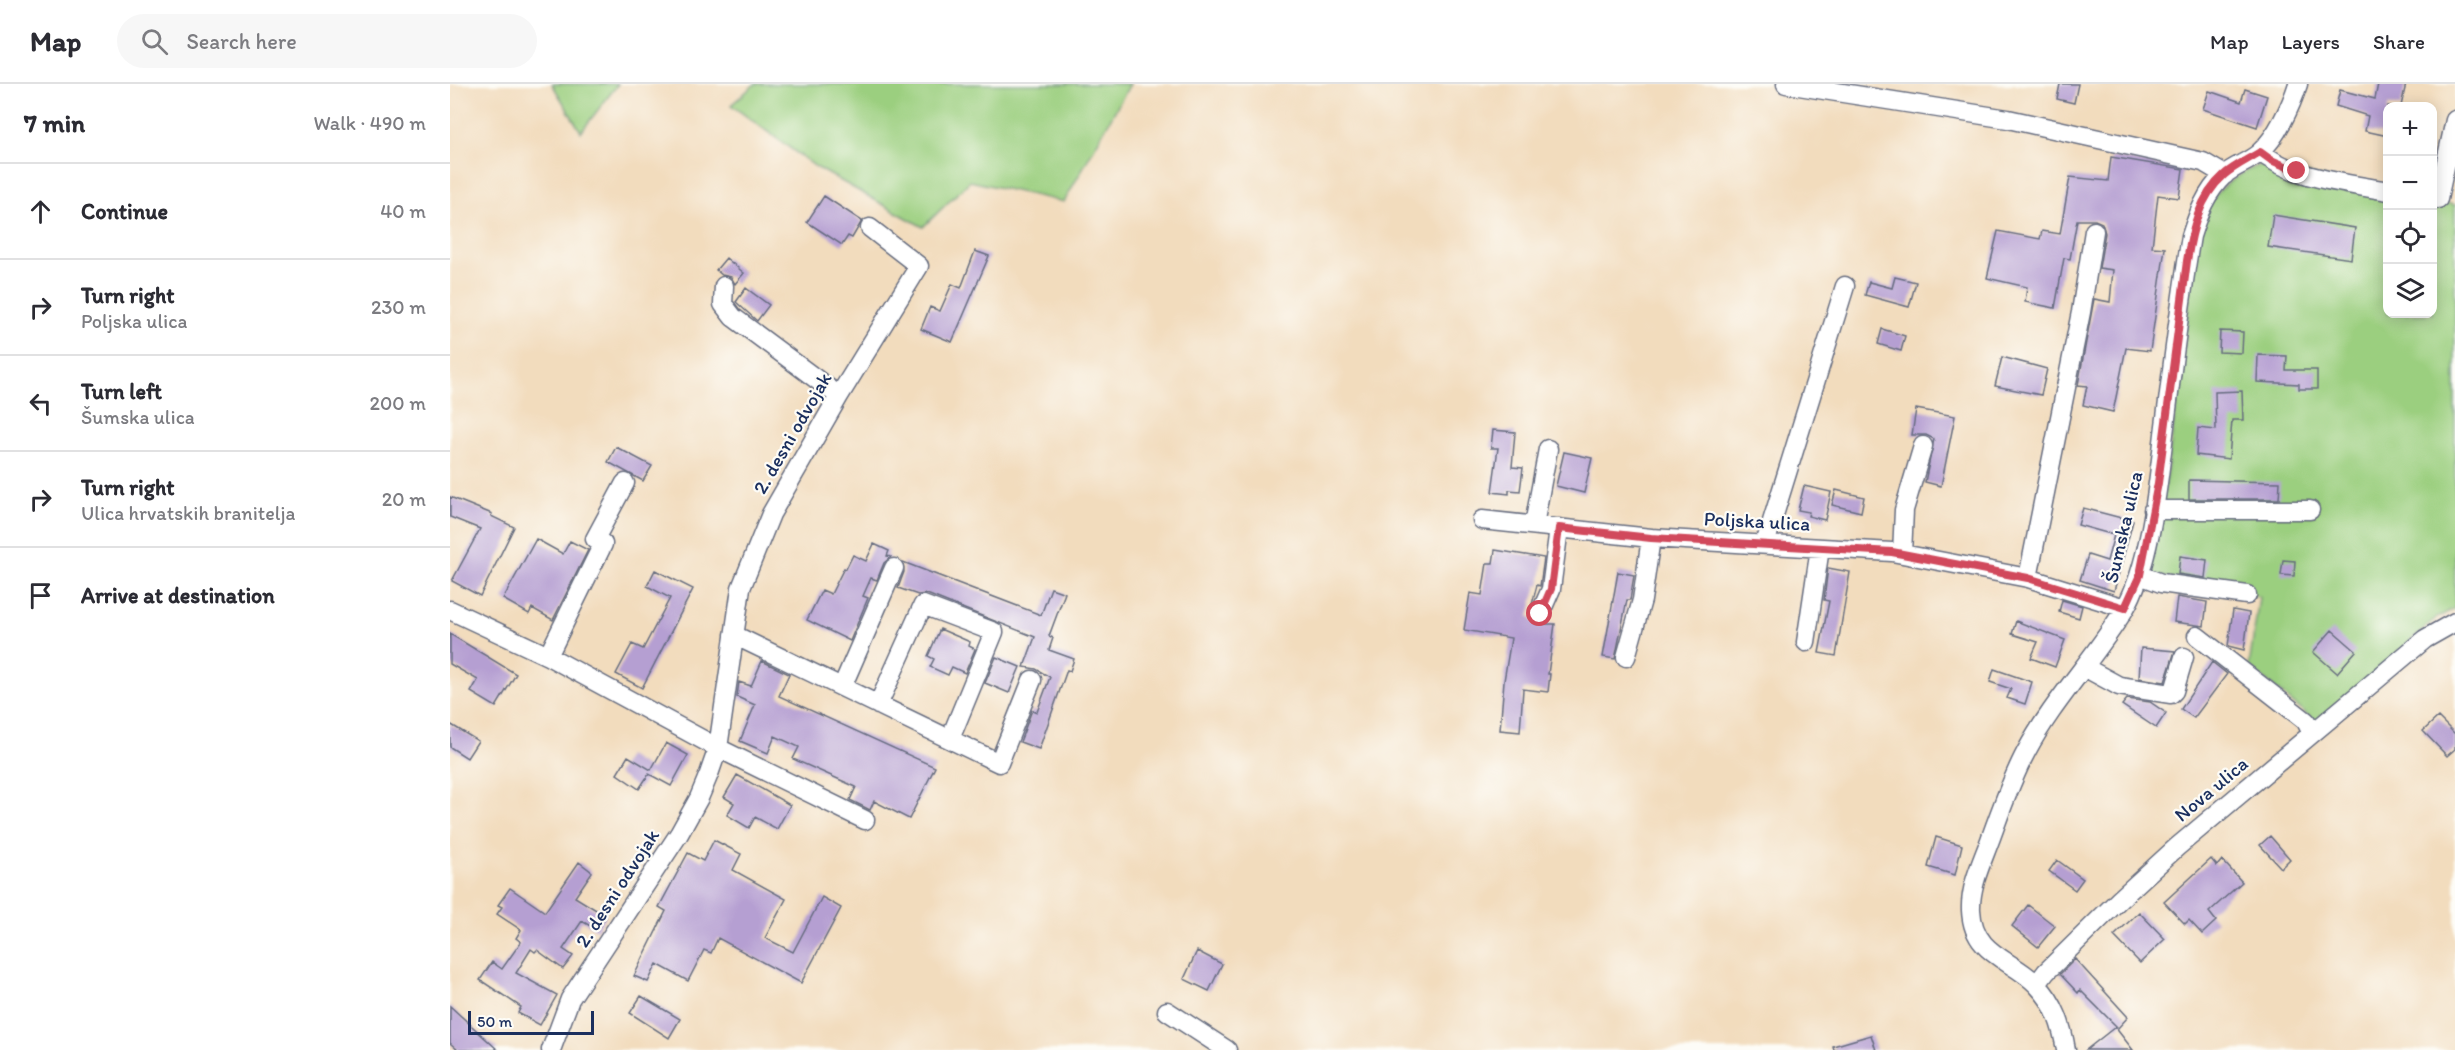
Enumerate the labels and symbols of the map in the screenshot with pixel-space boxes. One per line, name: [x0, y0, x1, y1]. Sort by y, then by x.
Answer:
route end: [2283, 157, 2309, 183]
street label: 2. desni odvojak: [748, 367, 837, 498]
street label: Šumska ulica: [2099, 469, 2148, 585]
street label: Poljska ulica: [1703, 506, 1811, 536]
route start: [1526, 600, 1552, 626]
street label: Nova ulica: [2169, 751, 2253, 827]
street label: 2. desni odvojak: [570, 824, 664, 952]
scale bar: [468, 1008, 594, 1036]

